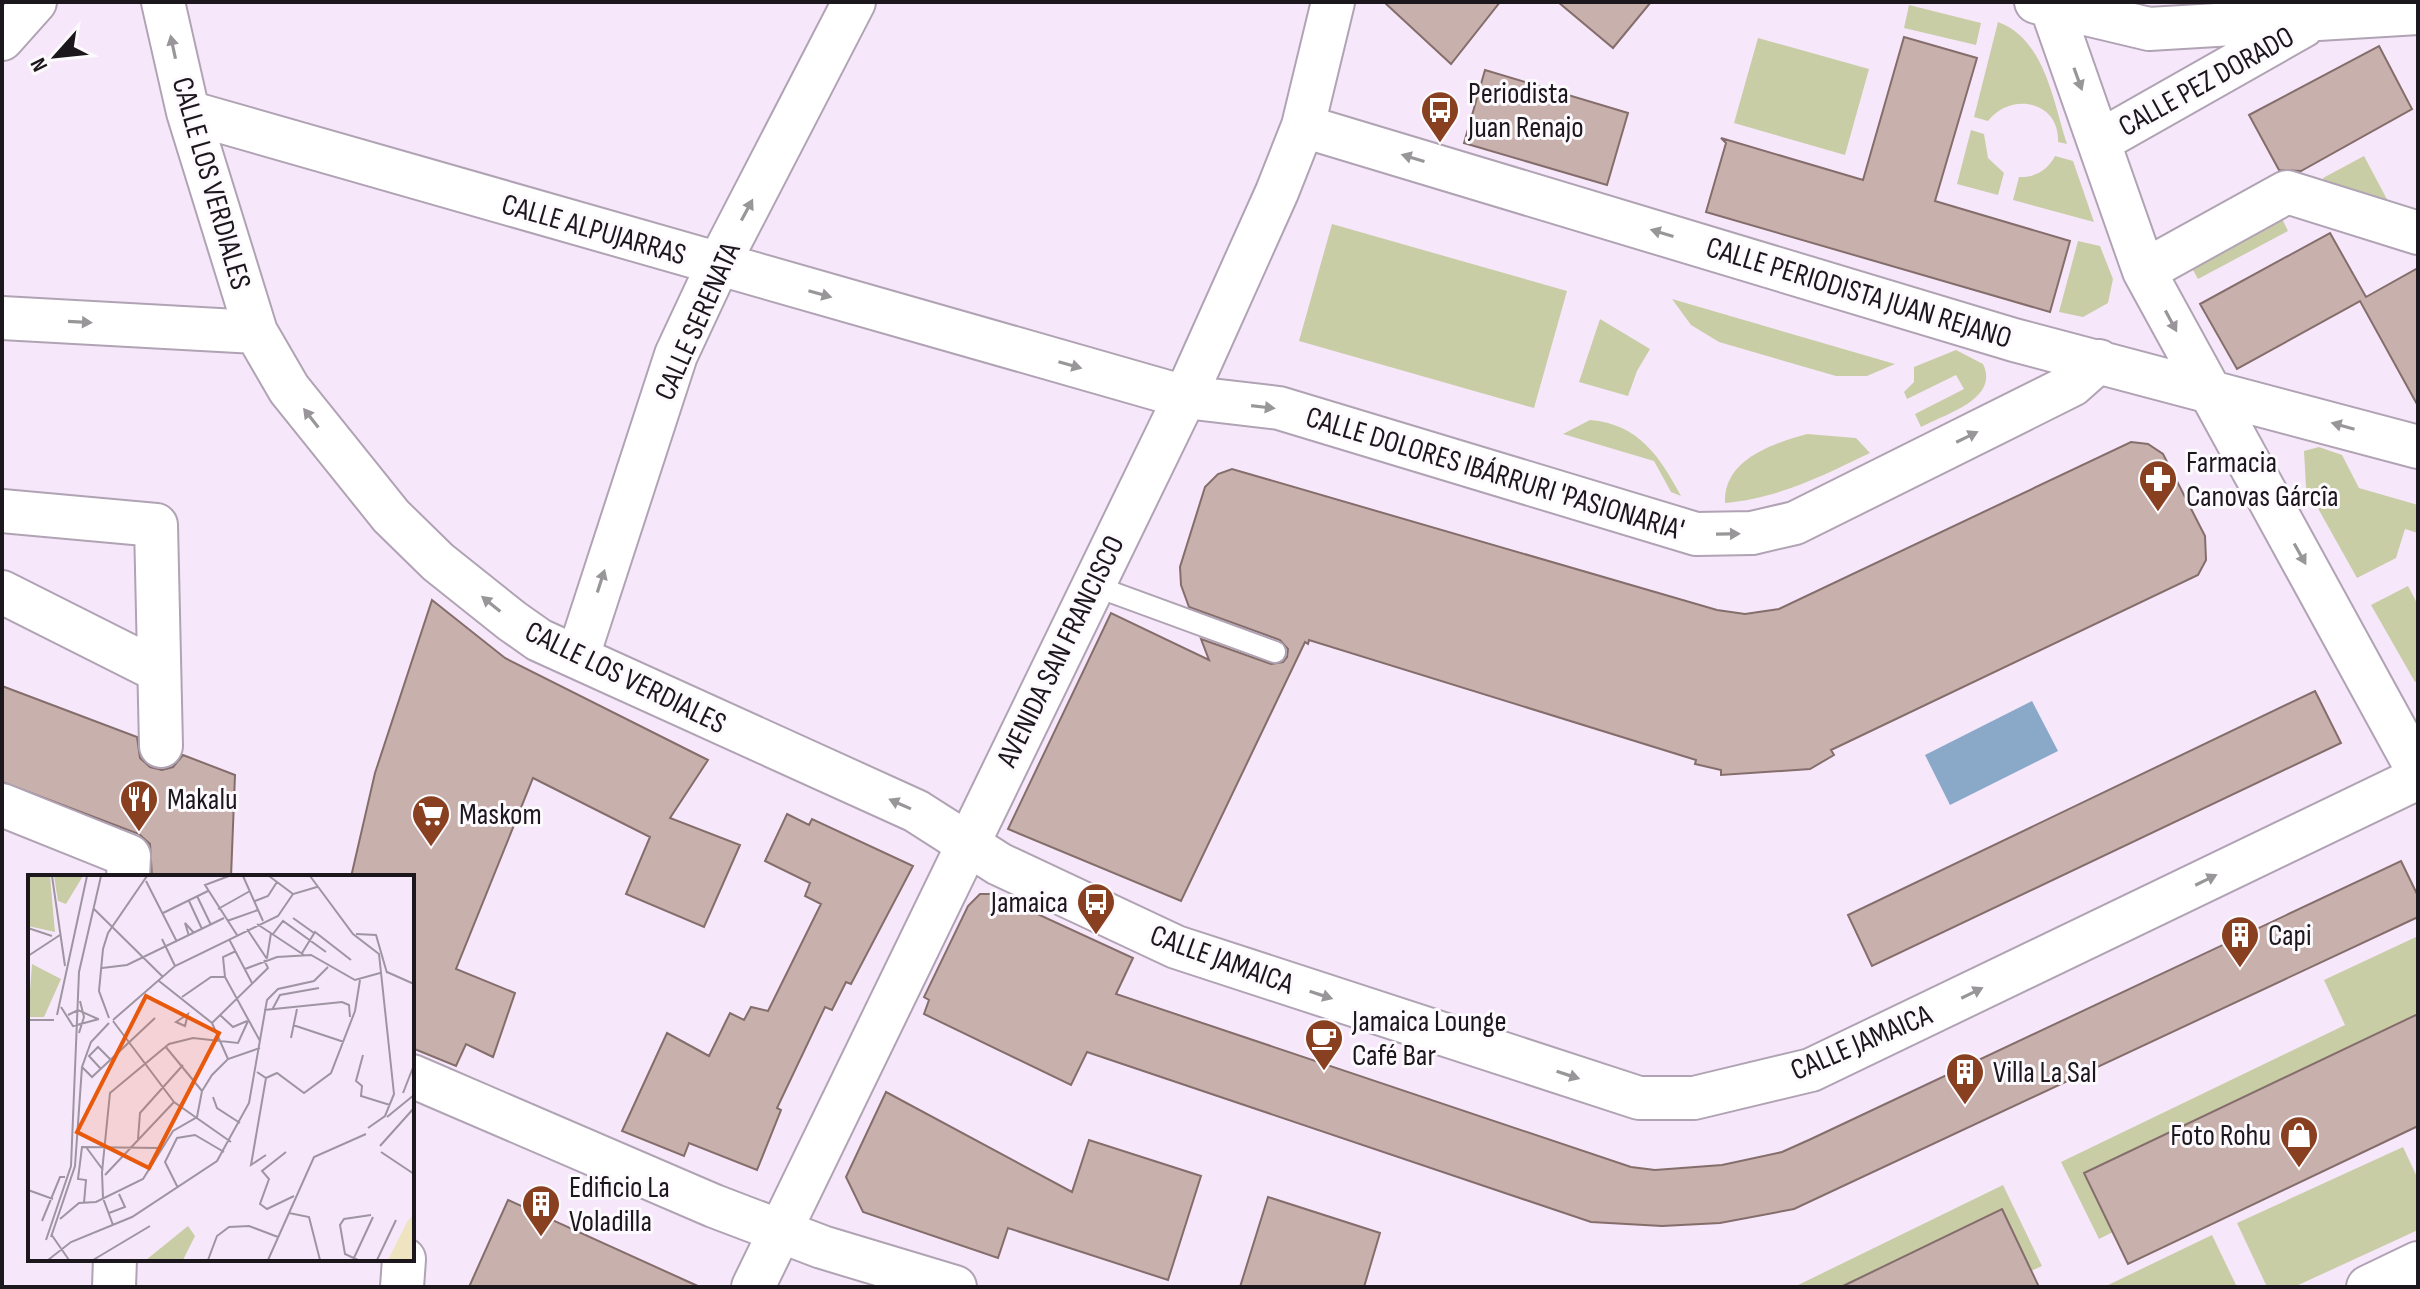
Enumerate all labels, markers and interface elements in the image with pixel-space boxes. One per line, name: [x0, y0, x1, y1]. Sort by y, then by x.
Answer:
north arrow: [16, 16, 96, 96]
street label: CALLE PEZ DORADO: [2113, 19, 2300, 145]
one-way arrow: [166, 34, 179, 59]
text: N: [25, 53, 54, 76]
one-way arrow: [2072, 67, 2084, 91]
street label: CALLE LOS VERDIALES: [164, 73, 259, 294]
place label: Periodista Juan Renajo: [1467, 76, 1584, 146]
bus stop icon: Periodista Juan Renajo: [1419, 89, 1461, 144]
one-way arrow: [1401, 151, 1425, 164]
street label: CALLE ALPUJARRAS: [497, 186, 690, 273]
one-way arrow: [740, 198, 753, 221]
one-way arrow: [1650, 226, 1674, 239]
street label: CALLE PERIODISTA JUAN REJANO: [1702, 229, 2016, 357]
street label: CALLE SERENATA: [647, 237, 749, 406]
one-way arrow: [808, 288, 832, 301]
one-way arrow: [2164, 310, 2177, 333]
one-way arrow: [68, 316, 93, 329]
one-way arrow: [1058, 359, 1082, 372]
street label: CALLE DOLORES IBÁRRURI 'PASIONARIA': [1301, 399, 1688, 549]
one-way arrow: [1251, 400, 1276, 413]
one-way arrow: [304, 408, 320, 428]
one-way arrow: [2330, 419, 2354, 432]
one-way arrow: [1955, 431, 1978, 444]
place label: Farmacia Canovas Gárcîa: [2186, 445, 2339, 515]
pharmacy icon: Farmacia Canovas Gárcîa: [2137, 458, 2179, 513]
one-way arrow: [1716, 527, 1741, 540]
street label: AVENIDA SAN FRANCISCO: [989, 530, 1133, 774]
one-way arrow: [2293, 543, 2307, 565]
one-way arrow: [596, 569, 608, 593]
one-way arrow: [481, 597, 501, 613]
street label: CALLE LOS VERDIALES: [519, 614, 732, 742]
restaurant icon: Makalu: [118, 778, 160, 833]
place label: Makalu: [167, 782, 238, 818]
supermarket icon: Maskom: [410, 793, 452, 848]
place label: Maskom: [459, 797, 542, 833]
one-way arrow: [888, 797, 912, 810]
one-way arrow: [2194, 873, 2217, 887]
inset map: [28, 875, 414, 1261]
bus stop icon: Jamaica: [1075, 881, 1117, 936]
place label: Jamaica: [990, 885, 1068, 921]
building icon: Capi: [2219, 914, 2261, 969]
street label: CALLE JAMAICA: [1145, 917, 1298, 1003]
place label: Capi: [2268, 918, 2312, 954]
one-way arrow: [1960, 986, 1983, 1000]
one-way arrow: [1309, 989, 1333, 1001]
street label: CALLE JAMAICA: [1785, 997, 1938, 1089]
place label: Jamaica Lounge Café Bar: [1351, 1004, 1507, 1074]
cafe icon: Jamaica Lounge Café Bar: [1303, 1017, 1345, 1072]
building icon: Villa La Sal: [1944, 1051, 1986, 1106]
place label: Villa La Sal: [1993, 1055, 2097, 1091]
one-way arrow: [1556, 1070, 1580, 1082]
shop icon: Foto Rohu: [2278, 1114, 2320, 1169]
place label: Foto Rohu: [2170, 1118, 2271, 1154]
place label: Edificio La Voladilla: [569, 1170, 670, 1240]
building icon: Edificio La Voladilla: [520, 1183, 562, 1238]

